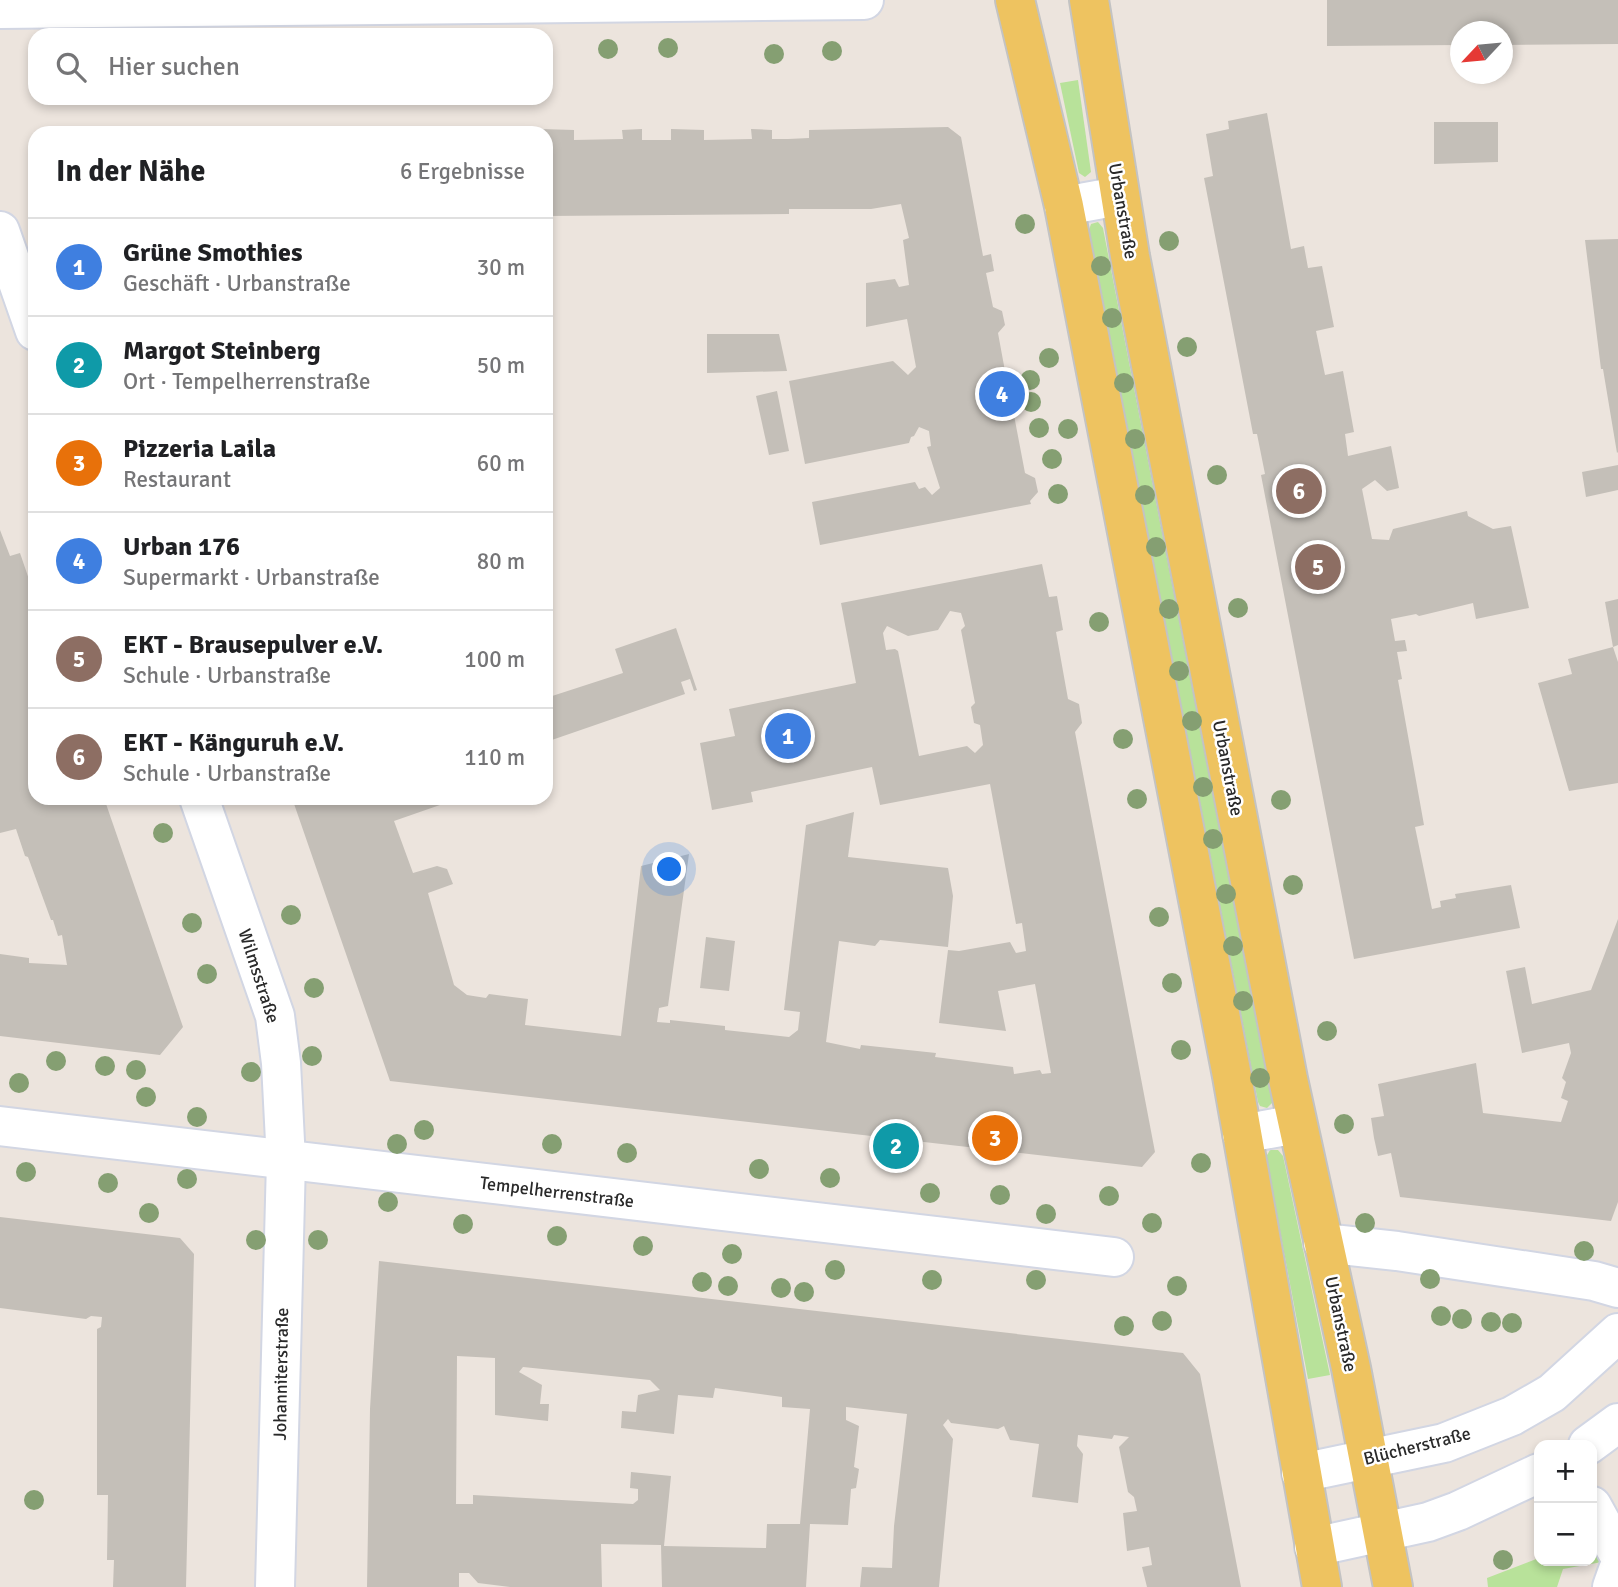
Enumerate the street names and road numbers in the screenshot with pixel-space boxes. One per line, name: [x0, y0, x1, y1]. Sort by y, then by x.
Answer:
street label: Urbanstraße: [1104, 161, 1142, 261]
street label: Urbanstraße: [1208, 718, 1248, 818]
street label: Wilmsstraße: [233, 926, 285, 1026]
street label: Tempelherrenstraße: [479, 1172, 635, 1212]
street label: Urbanstraße: [1320, 1274, 1362, 1374]
street label: Johanniterstraße: [269, 1307, 293, 1441]
street label: Blücherstraße: [1361, 1422, 1473, 1470]

